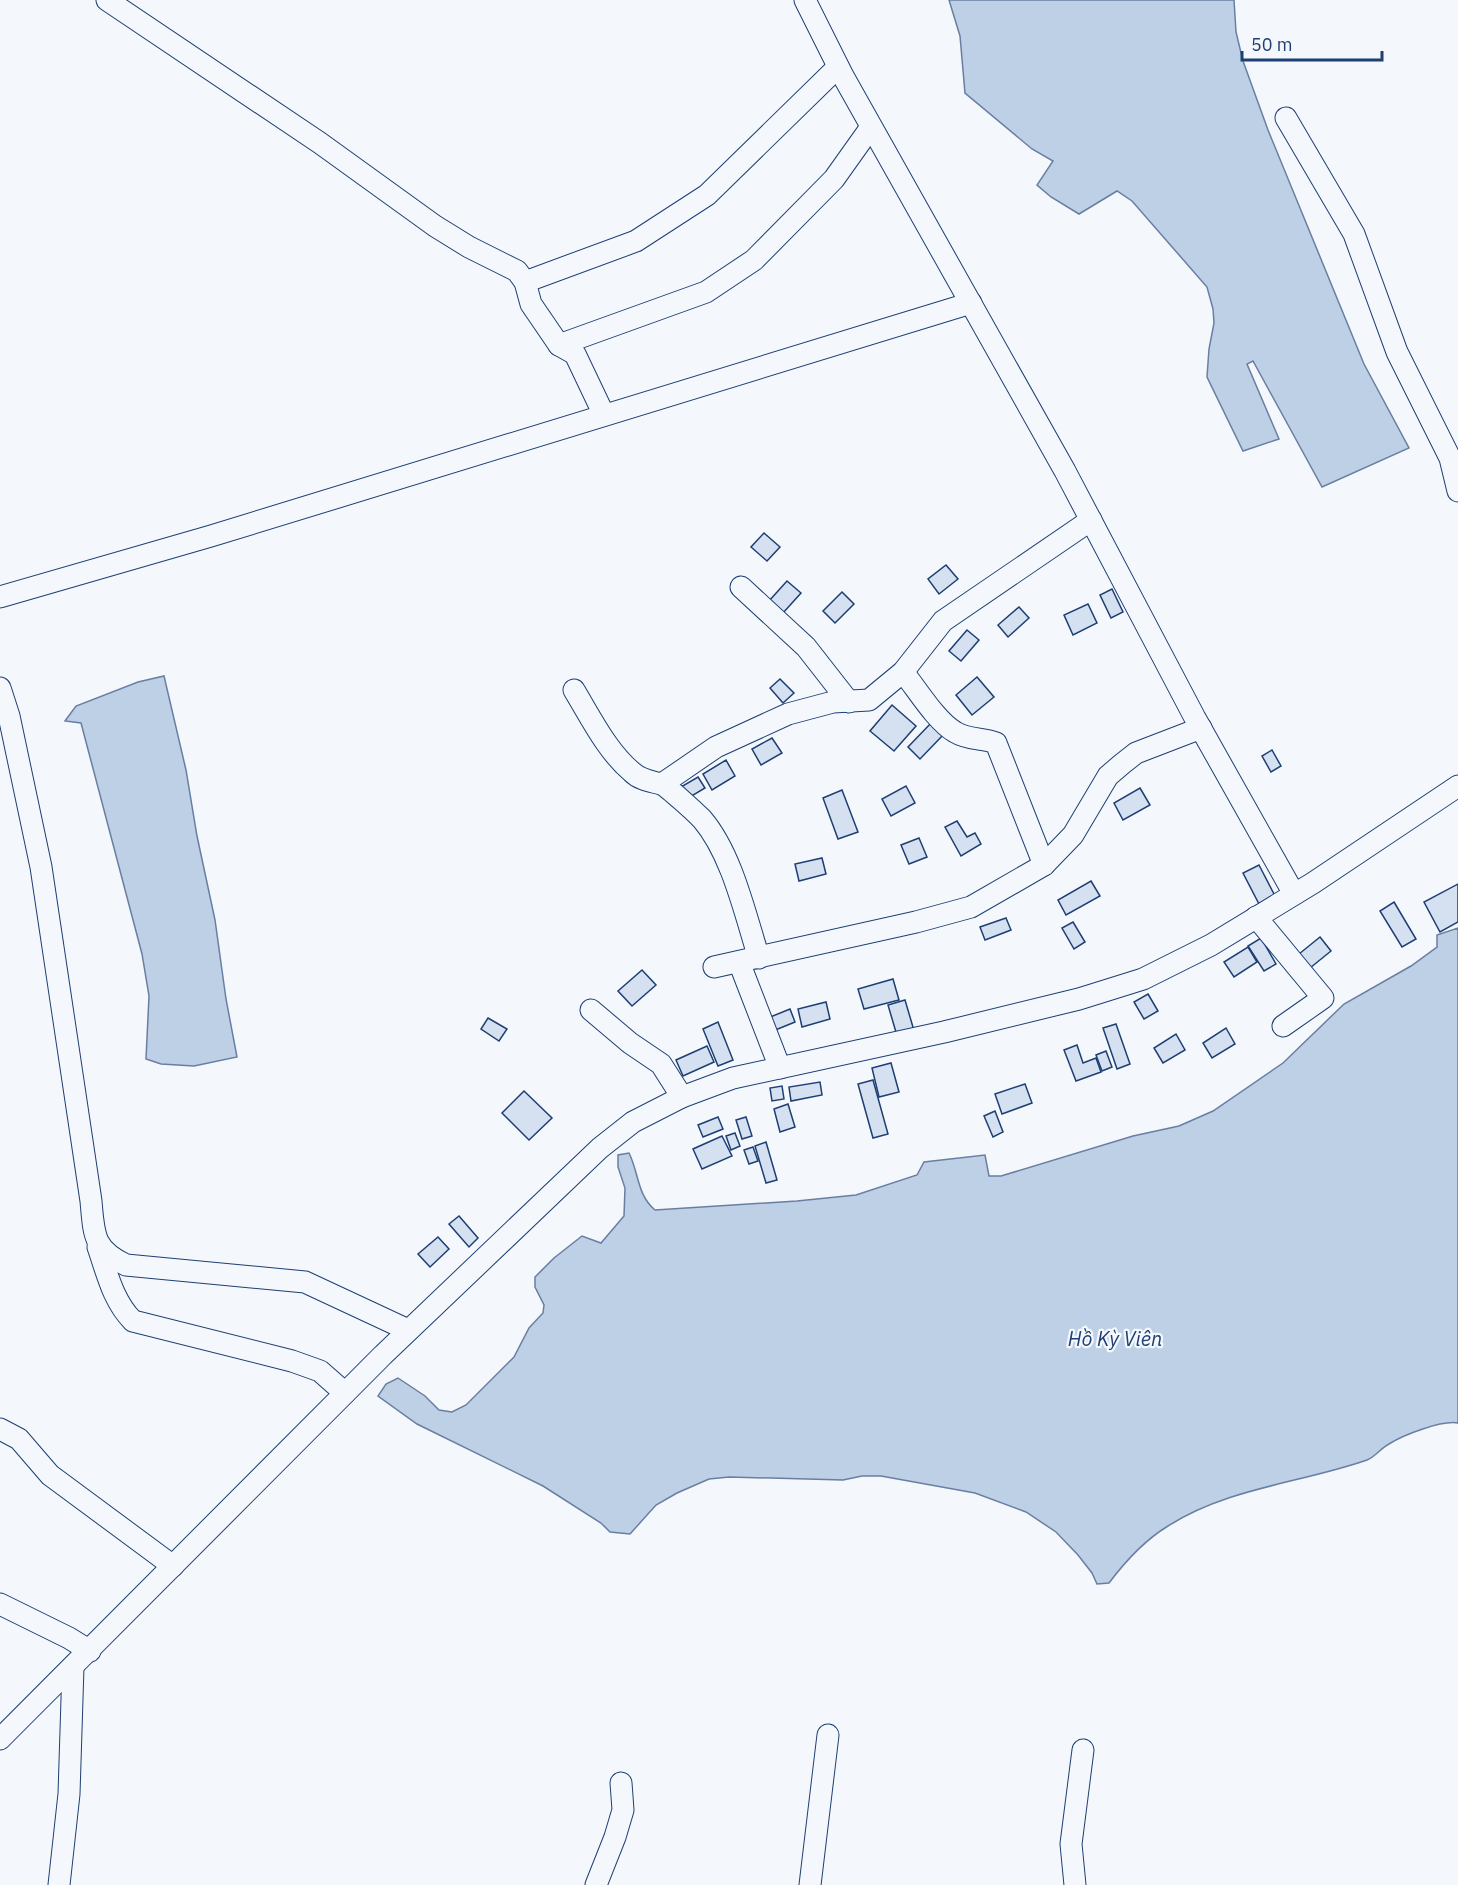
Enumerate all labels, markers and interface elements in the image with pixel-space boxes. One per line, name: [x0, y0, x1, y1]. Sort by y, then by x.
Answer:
scale bar: [1242, 24, 1382, 62]
text: 50 m: [1251, 33, 1293, 56]
water label: Hồ Kỳ Viên: [1068, 1325, 1162, 1352]

